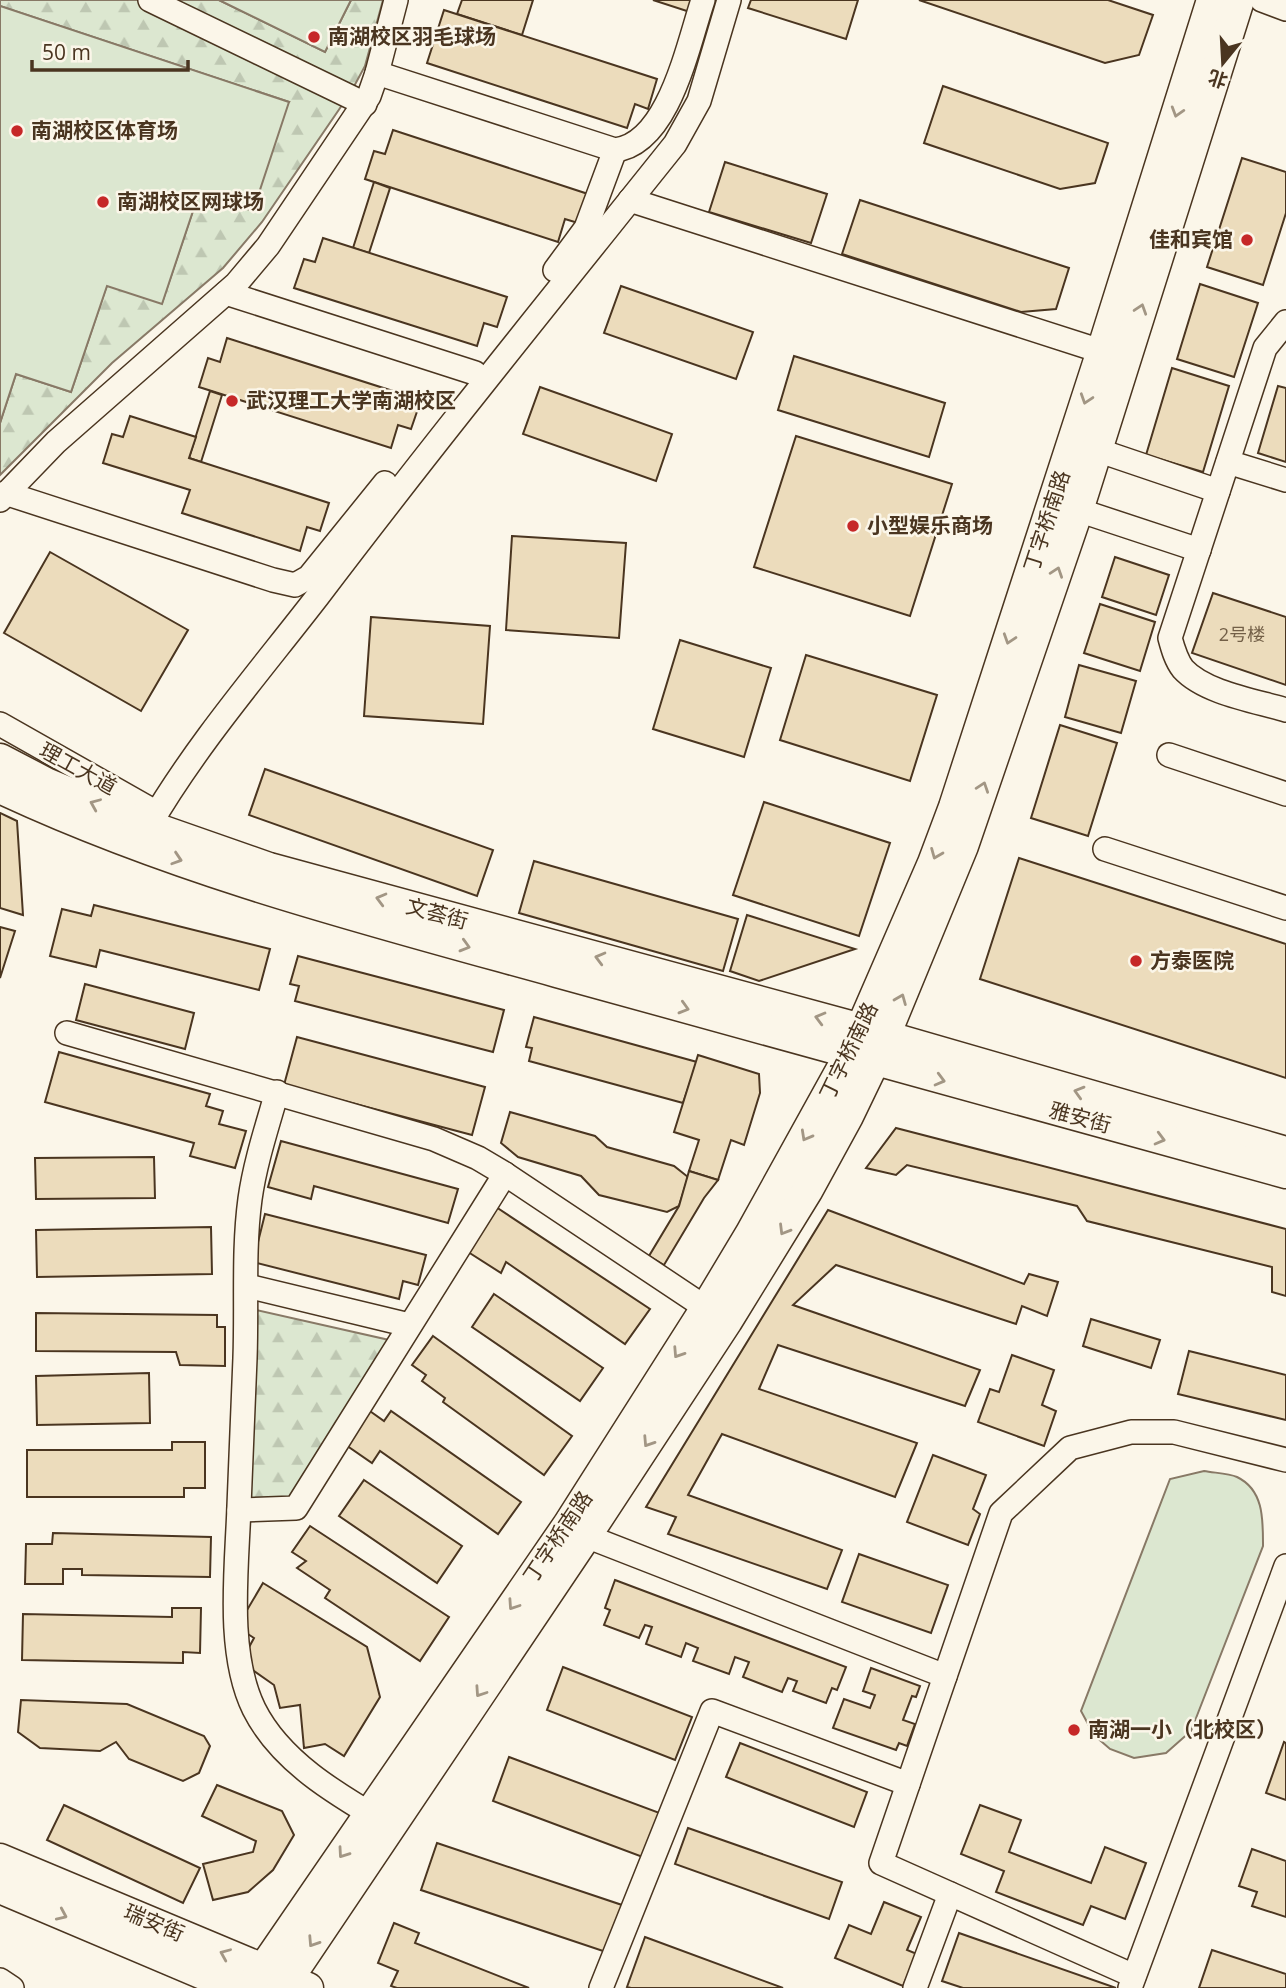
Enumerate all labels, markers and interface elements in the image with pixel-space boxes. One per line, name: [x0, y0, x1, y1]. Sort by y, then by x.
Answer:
place label: 南湖校区羽毛球场: [328, 22, 496, 50]
scale bar: [32, 28, 187, 72]
north arrow: [1188, 28, 1258, 98]
marker: 南湖校区羽毛球场: [306, 29, 322, 45]
text: 50 m: [42, 38, 91, 66]
text: 北: [1205, 64, 1231, 94]
one-way arrow: [1171, 105, 1185, 118]
place label: 南湖校区体育场: [31, 116, 178, 144]
marker: 南湖校区体育场: [9, 123, 25, 139]
place label: 南湖校区网球场: [117, 187, 264, 215]
marker: 南湖校区网球场: [95, 194, 111, 210]
place label: 佳和宾馆: [1149, 225, 1233, 253]
marker: 佳和宾馆: [1239, 232, 1255, 248]
one-way arrow: [1133, 303, 1148, 315]
place label: 武汉理工大学南湖校区: [246, 386, 456, 414]
marker: 武汉理工大学南湖校区: [224, 393, 240, 409]
one-way arrow: [1080, 393, 1095, 405]
street label: 丁字桥南路: [1017, 466, 1076, 575]
place label: 小型娱乐商场: [867, 511, 993, 539]
marker: 小型娱乐商场: [845, 518, 861, 534]
one-way arrow: [1049, 566, 1063, 578]
house number: 2号楼: [1219, 622, 1265, 646]
one-way arrow: [1002, 632, 1017, 644]
street label: 理工大道: [35, 736, 122, 801]
one-way arrow: [975, 782, 989, 794]
one-way arrow: [90, 798, 102, 812]
one-way arrow: [931, 848, 945, 860]
one-way arrow: [170, 851, 183, 865]
street label: 文荟街: [403, 891, 471, 935]
one-way arrow: [375, 892, 387, 907]
one-way arrow: [459, 938, 471, 953]
place label: 方泰医院: [1150, 946, 1234, 974]
one-way arrow: [594, 952, 606, 966]
marker: 方泰医院: [1128, 953, 1144, 969]
one-way arrow: [892, 994, 906, 1006]
street label: 丁字桥南路: [813, 997, 884, 1104]
one-way arrow: [678, 1000, 690, 1014]
one-way arrow: [814, 1012, 826, 1026]
one-way arrow: [934, 1072, 946, 1086]
one-way arrow: [1073, 1085, 1085, 1100]
street label: 雅安街: [1046, 1095, 1114, 1139]
one-way arrow: [801, 1129, 814, 1141]
one-way arrow: [1154, 1131, 1166, 1146]
one-way arrow: [779, 1222, 792, 1235]
one-way arrow: [673, 1345, 686, 1358]
one-way arrow: [643, 1434, 656, 1447]
street label: 丁字桥南路: [516, 1485, 598, 1588]
one-way arrow: [509, 1597, 521, 1610]
one-way arrow: [476, 1684, 488, 1697]
place label: 南湖一小（北校区）: [1088, 1715, 1277, 1743]
marker: 南湖一小（北校区）: [1066, 1722, 1082, 1738]
one-way arrow: [338, 1846, 351, 1859]
street label: 瑞安街: [120, 1897, 189, 1947]
one-way arrow: [55, 1907, 68, 1921]
one-way arrow: [309, 1934, 321, 1947]
one-way arrow: [220, 1948, 232, 1962]

